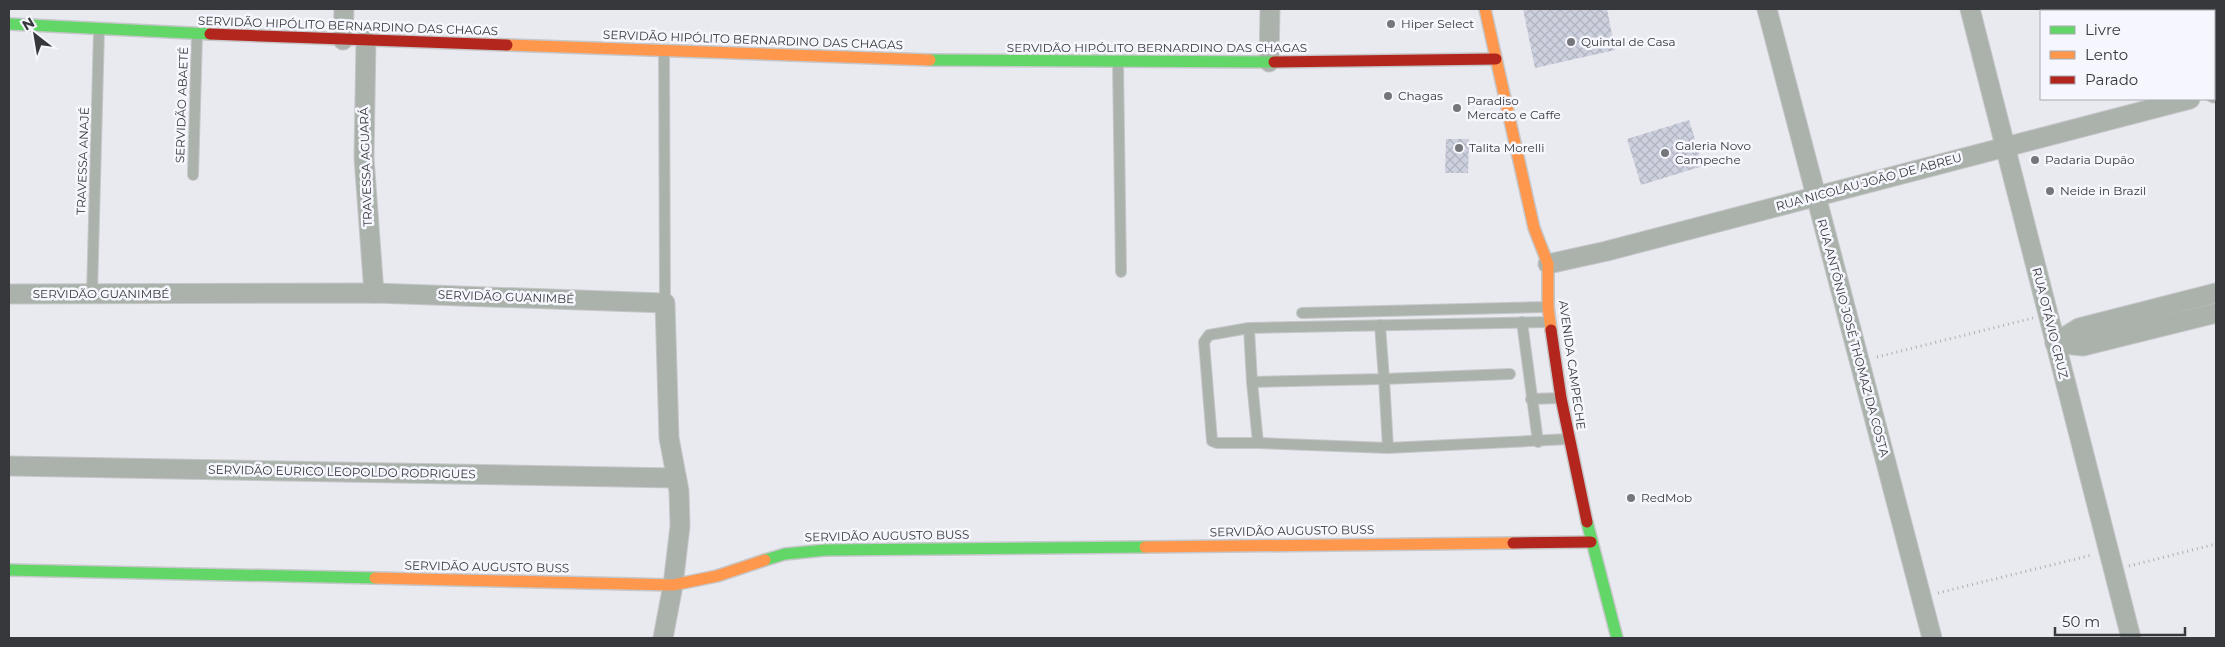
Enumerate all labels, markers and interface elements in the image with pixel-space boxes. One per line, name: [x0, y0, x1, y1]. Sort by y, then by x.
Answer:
north arrow: [10, 10, 60, 60]
legend: [2040, 10, 2215, 100]
text: N: [19, 13, 38, 34]
street label: SERVIDÃO HIPÓLITO BERNARDINO DAS CHAGAS: [198, 13, 498, 38]
place label: Hiper Select: [1401, 16, 1474, 31]
marker: Hiper Select: [1385, 18, 1397, 30]
text: Livre: [2085, 20, 2121, 39]
street label: SERVIDÃO HIPÓLITO BERNARDINO DAS CHAGAS: [603, 27, 903, 52]
place label: Quintal de Casa: [1581, 34, 1676, 49]
marker: Quintal de Casa: [1565, 36, 1577, 48]
street label: SERVIDÃO HIPÓLITO BERNARDINO DAS CHAGAS: [1007, 40, 1307, 55]
text: Lento: [2085, 45, 2128, 64]
street label: SERVIDÃO ABAETÉ: [172, 46, 191, 163]
text: Parado: [2085, 70, 2138, 89]
place label: Chagas: [1398, 88, 1443, 103]
marker: Chagas: [1382, 90, 1394, 102]
place label: Paradiso Mercato e Caffe: [1467, 93, 1561, 122]
marker: Paradiso Mercato e Caffe: [1451, 102, 1463, 114]
street label: TRAVESSA ANAJÉ: [73, 107, 92, 215]
street label: TRAVESSA AGUARÁ: [356, 107, 375, 227]
place label: Galeria Novo Campeche: [1675, 138, 1751, 167]
place label: Talita Morelli: [1469, 140, 1544, 155]
marker: Talita Morelli: [1453, 142, 1465, 154]
marker: Galeria Novo Campeche: [1659, 147, 1671, 159]
street label: RUA NICOLAU JOÃO DE ABREU: [1774, 149, 1964, 214]
place label: Padaria Dupão: [2045, 152, 2135, 167]
marker: Padaria Dupão: [2029, 154, 2041, 166]
place label: Neide in Brazil: [2060, 183, 2146, 198]
marker: Neide in Brazil: [2044, 185, 2056, 197]
street label: RUA ANTÔNIO JOSÉ THOMAZ DA COSTA: [1814, 217, 1893, 459]
street label: RUA OTÁVIO CRUZ: [2029, 266, 2072, 380]
street label: SERVIDÃO GUANIMBÉ: [33, 286, 169, 301]
street label: SERVIDÃO GUANIMBÉ: [438, 287, 574, 306]
street label: AVENIDA CAMPECHE: [1556, 299, 1589, 431]
street label: SERVIDÃO EURICO LEOPOLDO RODRIGUES: [208, 462, 476, 481]
place label: RedMob: [1641, 490, 1692, 505]
marker: RedMob: [1625, 492, 1637, 504]
street label: SERVIDÃO AUGUSTO BUSS: [1210, 522, 1374, 539]
street label: SERVIDÃO AUGUSTO BUSS: [805, 527, 969, 544]
street label: SERVIDÃO AUGUSTO BUSS: [405, 558, 569, 575]
scale bar: [2055, 604, 2185, 636]
text: 50 m: [2062, 612, 2100, 631]

